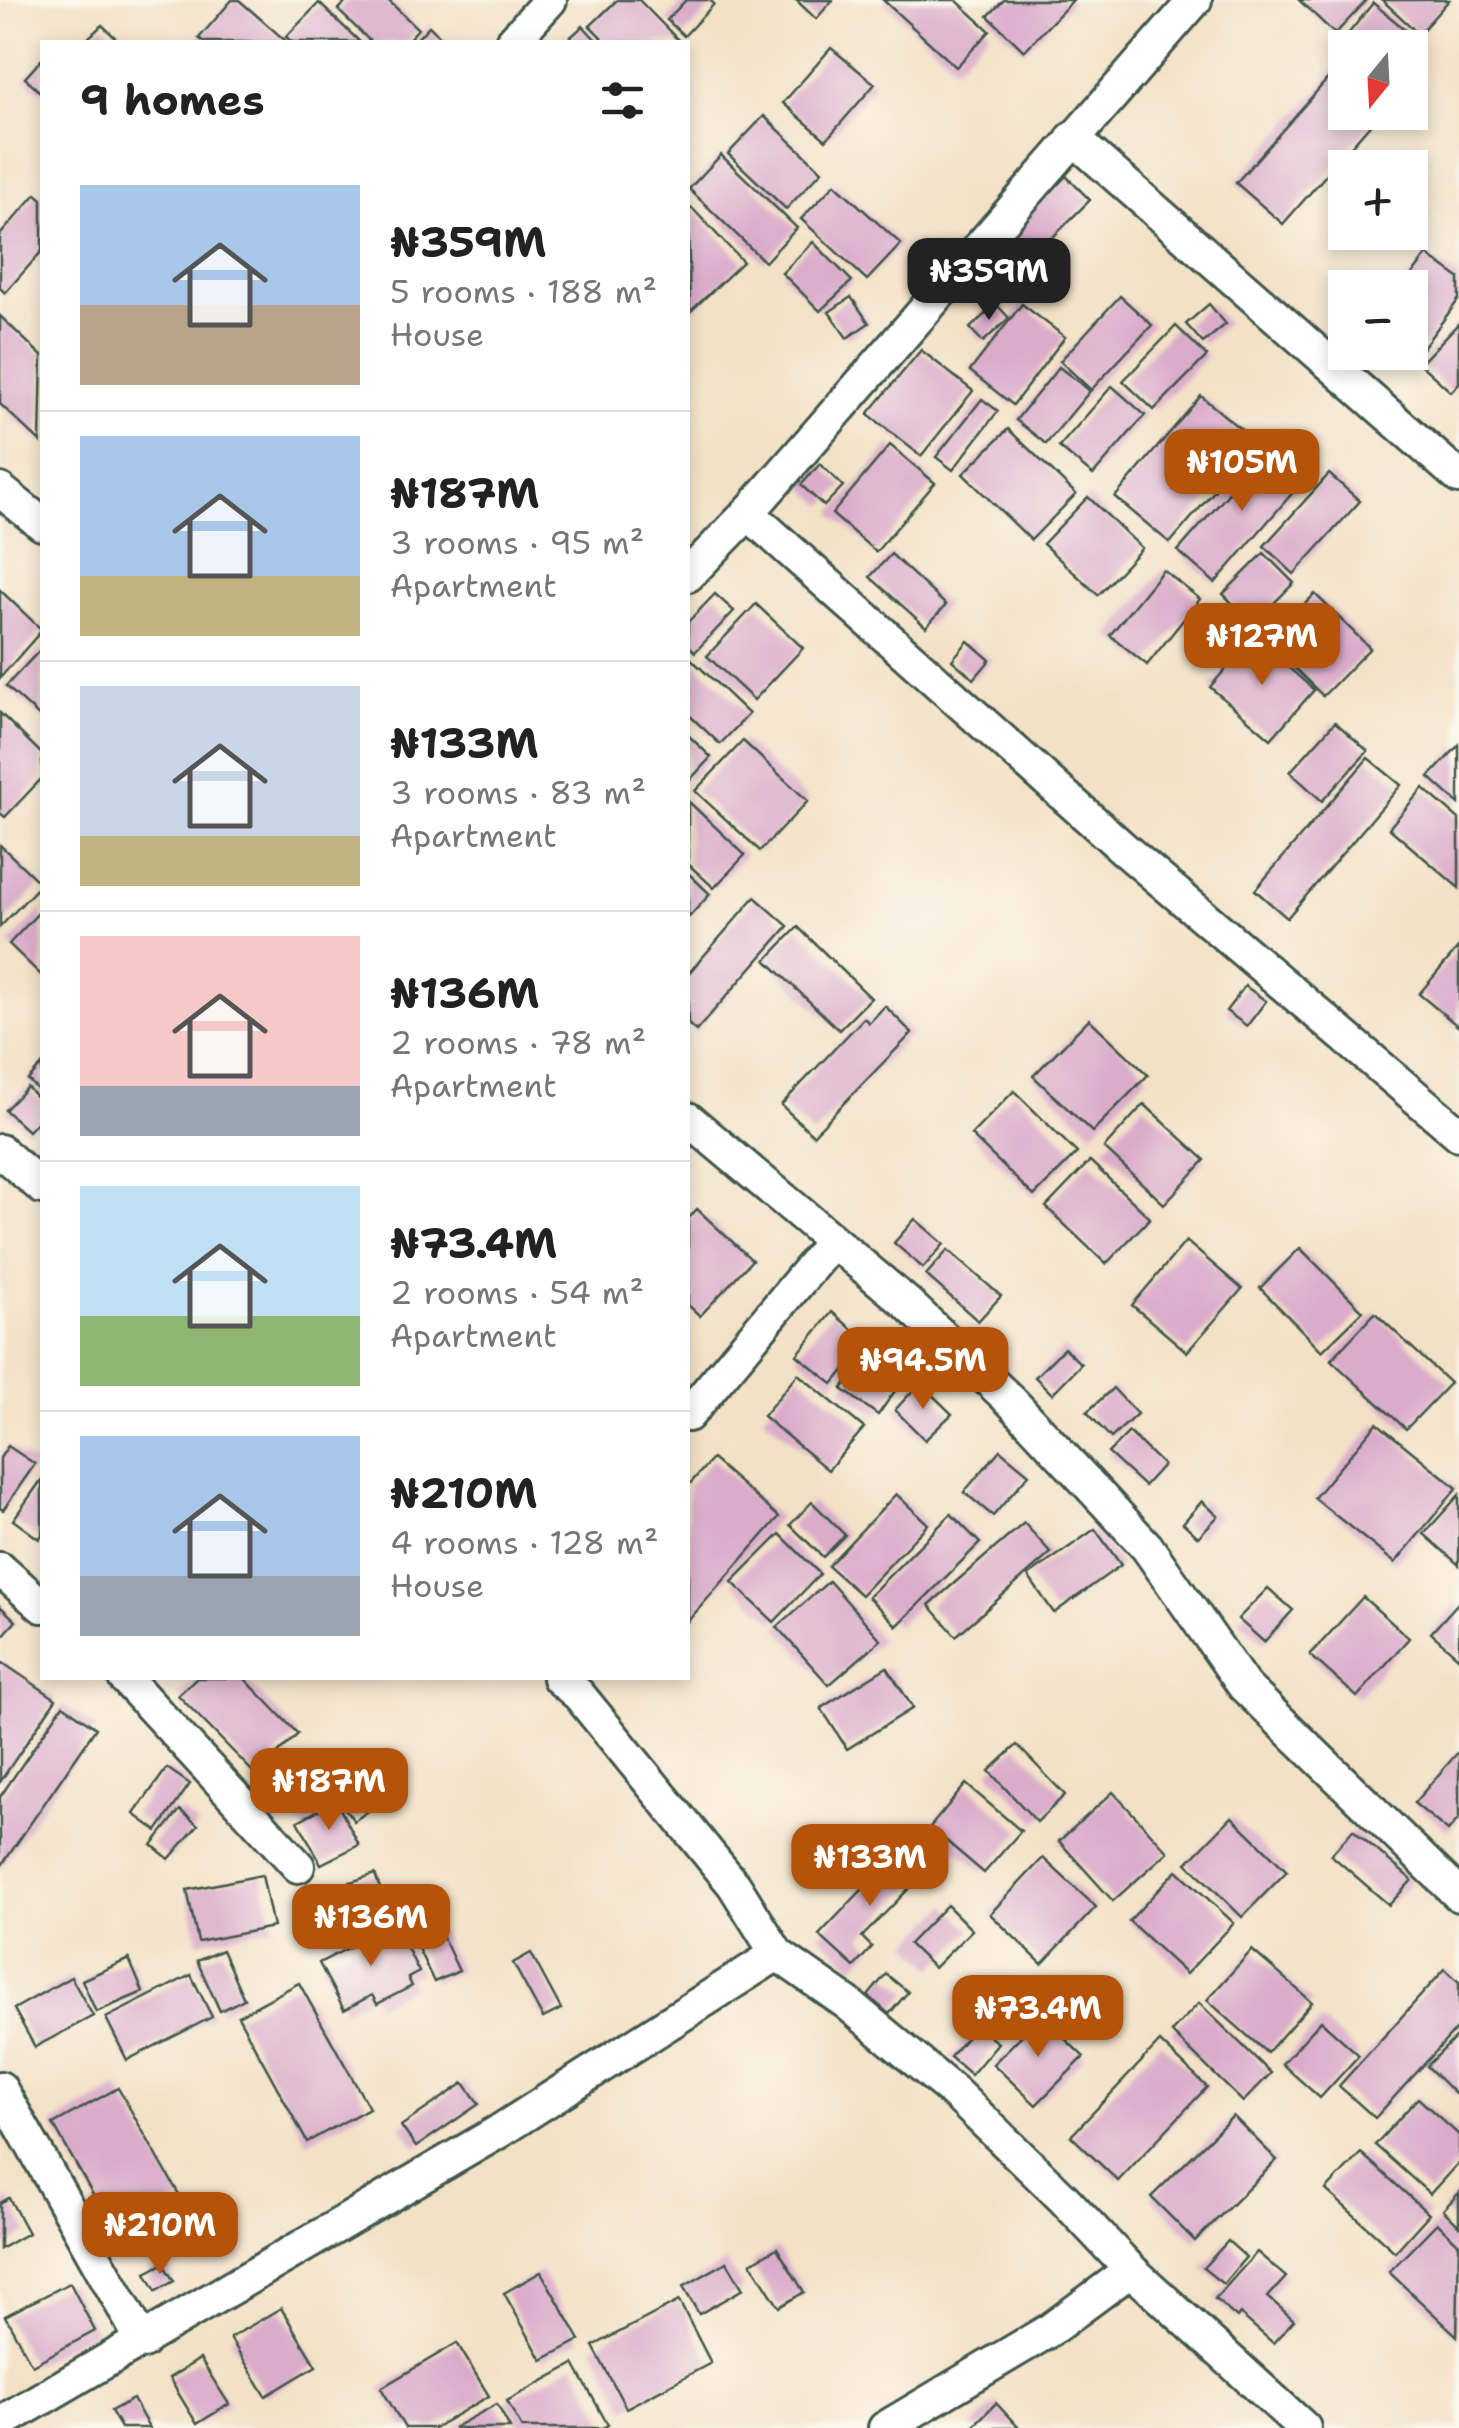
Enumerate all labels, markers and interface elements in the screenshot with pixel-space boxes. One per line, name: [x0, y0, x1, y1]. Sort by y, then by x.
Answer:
north arrow: [1328, 30, 1428, 130]
map controls: [1328, 30, 1428, 370]
text: 9 homes: [80, 72, 265, 128]
icon: filters: [595, 73, 650, 128]
button: +: [1328, 150, 1428, 250]
text: ₦359M: [390, 214, 546, 270]
icon: home: [160, 225, 280, 345]
pin: ₦359M: [919, 238, 1059, 323]
text: ₦359M: [929, 249, 1049, 292]
text: 5 rooms · 188 m²: [390, 270, 657, 313]
button: −: [1328, 270, 1428, 370]
text: House: [390, 313, 484, 356]
pin: ₦105M: [1172, 429, 1312, 514]
text: ₦105M: [1186, 440, 1298, 483]
text: ₦187M: [390, 465, 539, 521]
icon: home: [160, 476, 280, 596]
text: 3 rooms · 95 m²: [390, 521, 644, 564]
text: Apartment: [390, 564, 557, 607]
pin: ₦127M: [1192, 603, 1332, 688]
text: ₦127M: [1206, 614, 1318, 657]
text: ₦133M: [390, 715, 539, 771]
icon: home: [160, 726, 280, 846]
text: 3 rooms · 83 m²: [390, 771, 646, 814]
text: Apartment: [390, 814, 557, 857]
text: ₦136M: [390, 965, 539, 1021]
icon: home: [160, 976, 280, 1096]
text: 2 rooms · 78 m²: [390, 1021, 646, 1064]
text: Apartment: [390, 1064, 557, 1107]
text: ₦73.4M: [390, 1215, 557, 1271]
icon: home: [160, 1226, 280, 1346]
text: 2 rooms · 54 m²: [390, 1271, 644, 1314]
text: Apartment: [390, 1314, 557, 1357]
pin: ₦94.5M: [842, 1327, 1004, 1412]
text: ₦94.5M: [859, 1338, 987, 1381]
text: ₦210M: [390, 1465, 537, 1521]
icon: home: [160, 1476, 280, 1596]
text: 4 rooms · 128 m²: [390, 1521, 658, 1564]
text: House: [390, 1564, 484, 1607]
pin: ₦187M: [259, 1748, 399, 1833]
text: ₦187M: [272, 1759, 386, 1802]
pin: ₦133M: [800, 1824, 940, 1909]
text: ₦133M: [813, 1835, 927, 1878]
pin: ₦136M: [301, 1884, 441, 1969]
text: ₦136M: [314, 1895, 428, 1938]
pin: ₦73.4M: [957, 1975, 1119, 2060]
text: ₦73.4M: [974, 1986, 1102, 2029]
pin: ₦210M: [90, 2192, 230, 2277]
text: ₦210M: [104, 2203, 216, 2246]

